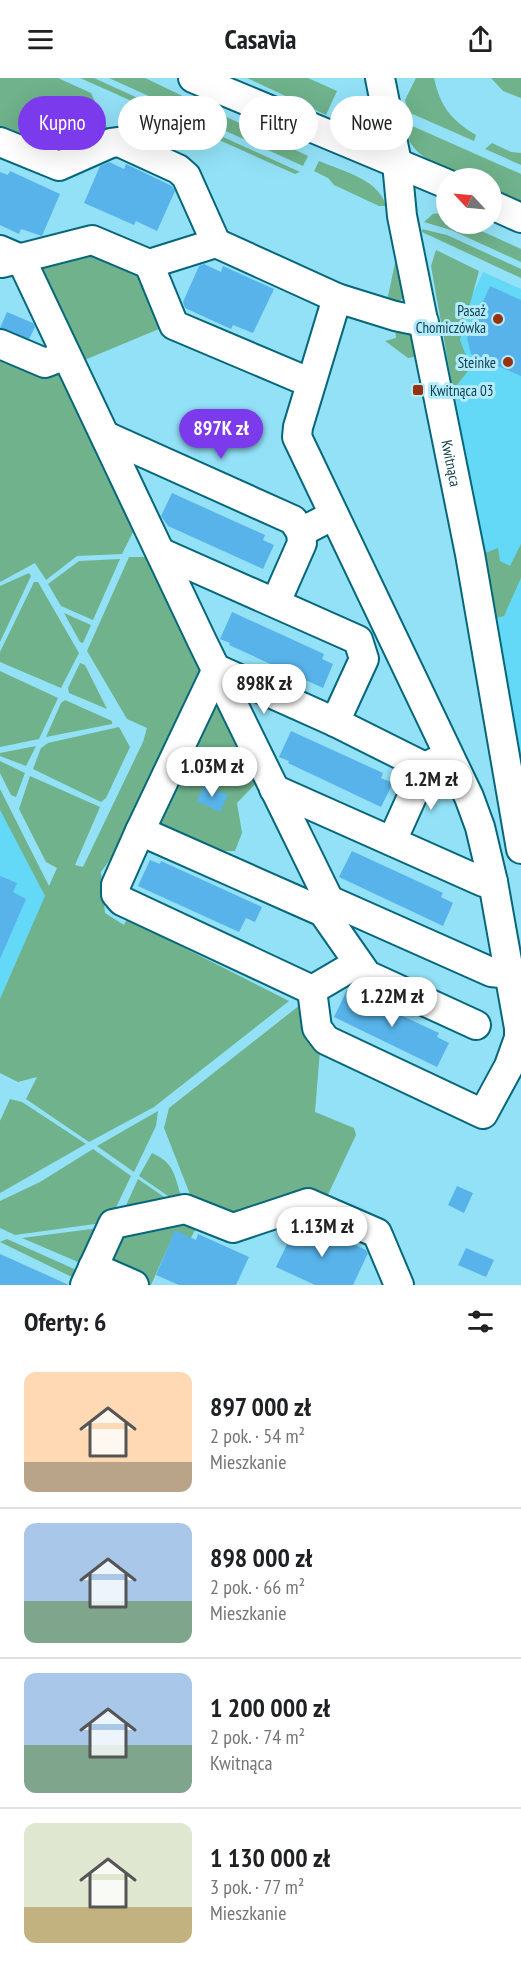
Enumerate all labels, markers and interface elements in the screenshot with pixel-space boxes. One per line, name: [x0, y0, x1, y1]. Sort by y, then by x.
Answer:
text: Casavia: [225, 22, 296, 56]
icon: menu: [24, 23, 57, 56]
icon: share: [464, 23, 497, 56]
chip: Kupno: [18, 96, 106, 150]
chip: Wynajem: [118, 96, 227, 150]
chip: Filtry: [239, 96, 318, 150]
chip: Nowe: [330, 96, 413, 150]
north arrow: [436, 168, 502, 234]
map controls: [436, 168, 502, 234]
place label: Pasaż Chomiczówka: [416, 301, 486, 337]
marker: Pasaż Chomiczówka: [491, 312, 505, 326]
place label: Steinke: [458, 353, 496, 372]
marker: Steinke: [501, 355, 515, 369]
place label: Kwitnąca 03: [430, 381, 494, 400]
marker: Kwitnąca 03: [411, 383, 425, 397]
pin: 897K zł: [166, 409, 276, 460]
text: 897K zł: [193, 415, 249, 441]
street label: Kwitnąca: [438, 438, 466, 488]
pin: 898K zł: [209, 664, 319, 715]
text: 898K zł: [236, 670, 292, 696]
pin: 1.03M zł: [150, 747, 274, 798]
text: 1.03M zł: [180, 753, 244, 779]
pin: 1.2M zł: [376, 760, 486, 811]
text: 1.2M zł: [404, 766, 458, 792]
pin: 1.22M zł: [330, 977, 454, 1028]
text: 1.22M zł: [360, 983, 424, 1009]
pin: 1.13M zł: [260, 1207, 384, 1258]
text: 1.13M zł: [290, 1213, 354, 1239]
text: Oferty: 6: [24, 1305, 106, 1338]
icon: filters: [464, 1305, 497, 1338]
text: 897 000 zł: [210, 1390, 311, 1423]
icon: home: [72, 1396, 144, 1468]
text: 2 pok. · 54 m²: [210, 1423, 305, 1449]
text: Mieszkanie: [210, 1449, 286, 1475]
text: 898 000 zł: [210, 1541, 312, 1574]
icon: home: [72, 1547, 144, 1619]
text: 2 pok. · 66 m²: [210, 1574, 305, 1600]
text: Mieszkanie: [210, 1600, 286, 1626]
text: 1 200 000 zł: [210, 1691, 330, 1724]
icon: home: [72, 1697, 144, 1769]
text: 2 pok. · 74 m²: [210, 1724, 305, 1750]
text: Kwitnąca: [210, 1750, 273, 1776]
text: 1 130 000 zł: [210, 1841, 330, 1874]
icon: home: [72, 1847, 144, 1919]
text: 3 pok. · 77 m²: [210, 1874, 304, 1900]
text: Mieszkanie: [210, 1900, 286, 1926]

